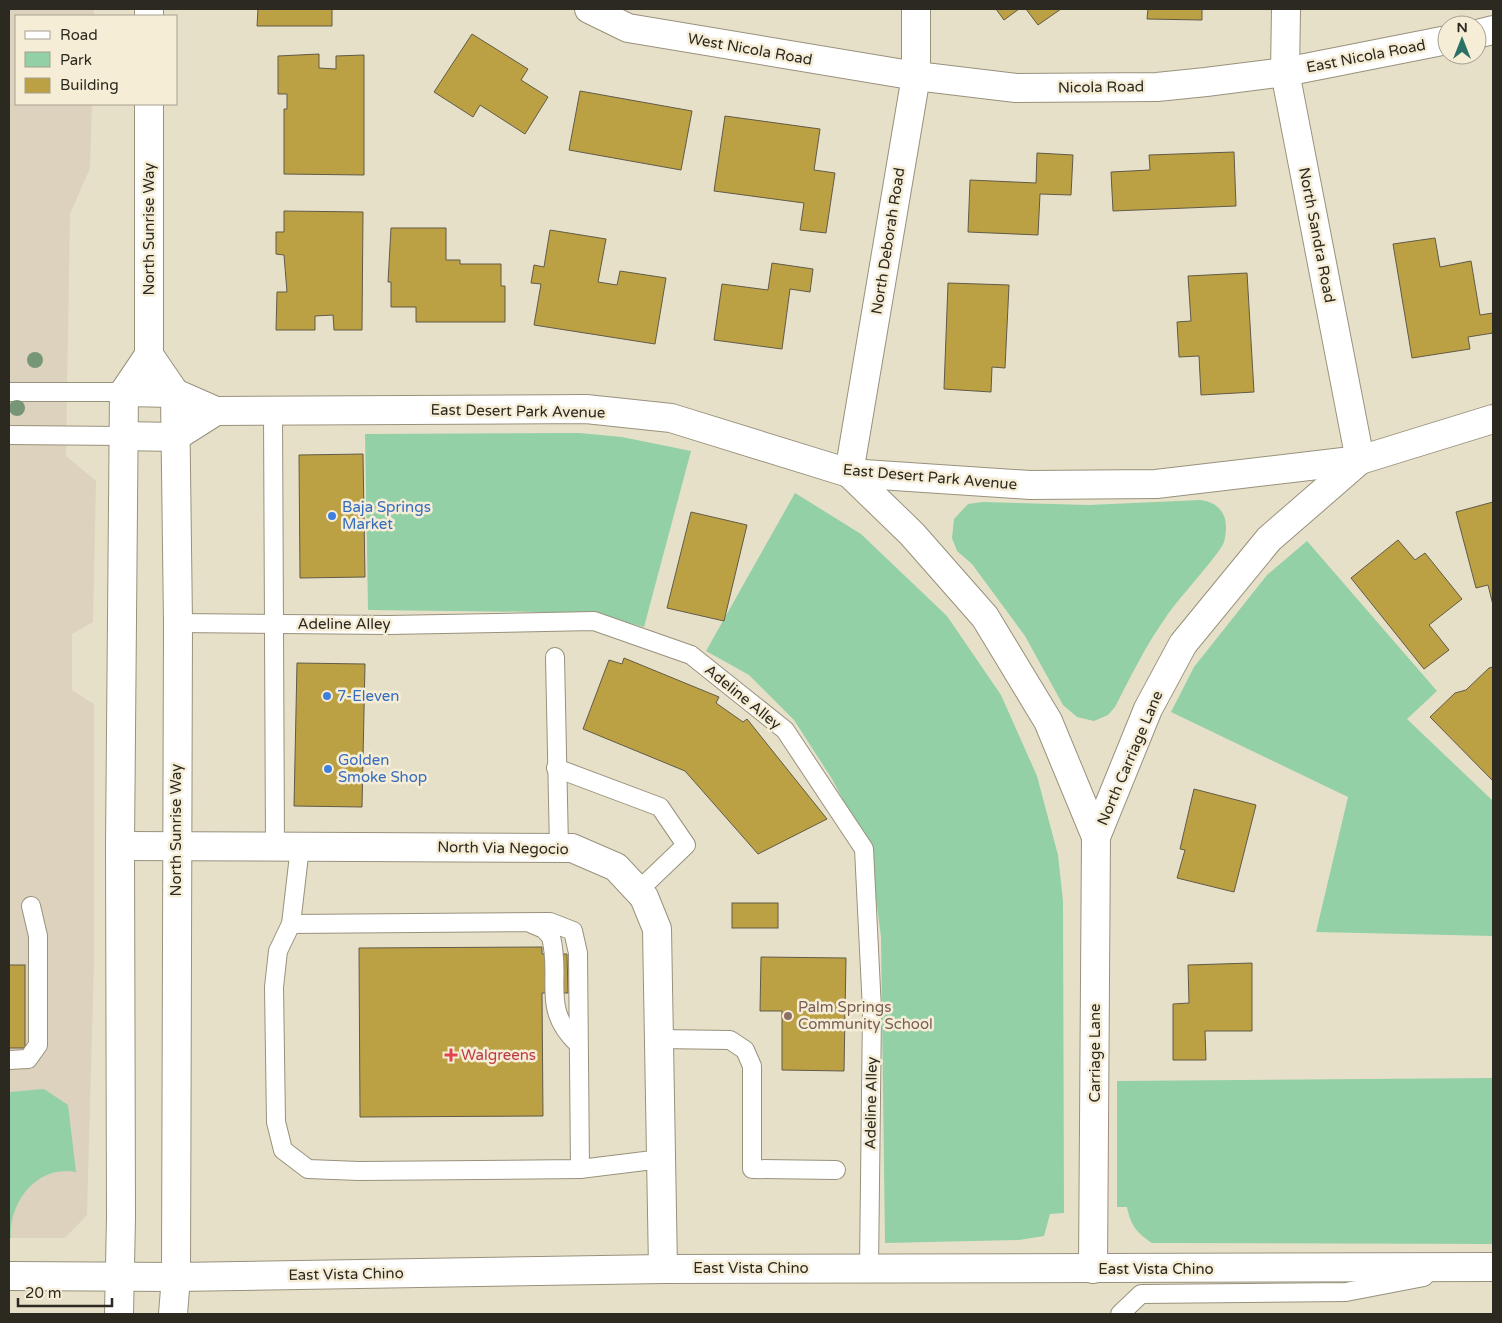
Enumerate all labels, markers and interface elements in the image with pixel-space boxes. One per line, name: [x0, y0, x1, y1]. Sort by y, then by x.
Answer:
legend: [15, 15, 178, 105]
north arrow: [1437, 15, 1487, 65]
text: N: [1456, 19, 1468, 36]
text: Road: [60, 26, 98, 44]
street label: West Nicola Road: [686, 29, 814, 69]
street label: East Nicola Road: [1305, 36, 1427, 76]
text: Park: [60, 51, 92, 69]
text: Building: [60, 76, 119, 94]
street label: Nicola Road: [1058, 77, 1144, 97]
street label: North Sunrise Way: [140, 163, 158, 295]
street label: North Deborah Road: [868, 166, 908, 316]
street label: North Sandra Road: [1295, 166, 1339, 304]
street label: East Desert Park Avenue: [430, 400, 606, 422]
street label: East Desert Park Avenue: [842, 460, 1018, 494]
place label: Baja Springs Market: [342, 498, 431, 533]
marker: Baja Springs Market: [326, 510, 338, 522]
street label: Adeline Alley: [297, 615, 391, 633]
street label: Adeline Alley: [701, 661, 785, 733]
place label: 7-Eleven: [337, 687, 399, 705]
street label: North Carriage Lane: [1093, 688, 1167, 828]
marker: 7-Eleven: [321, 690, 333, 702]
place label: Golden Smoke Shop: [338, 751, 427, 786]
marker: Golden Smoke Shop: [322, 763, 334, 775]
street label: North Sunrise Way: [167, 764, 185, 896]
street label: North Via Negocio: [437, 838, 569, 858]
place label: Palm Springs Community School: [798, 998, 933, 1033]
street label: Carriage Lane: [1086, 1003, 1104, 1103]
marker: Palm Springs Community School: [782, 1010, 794, 1022]
place label: Walgreens: [461, 1046, 536, 1064]
marker: Walgreens: [445, 1049, 457, 1061]
street label: Adeline Alley: [861, 1056, 881, 1150]
street label: East Vista Chino: [693, 1259, 809, 1277]
street label: East Vista Chino: [1098, 1260, 1214, 1278]
street label: East Vista Chino: [288, 1264, 404, 1284]
scale bar: [18, 1276, 111, 1308]
text: 20 m: [25, 1284, 62, 1302]

